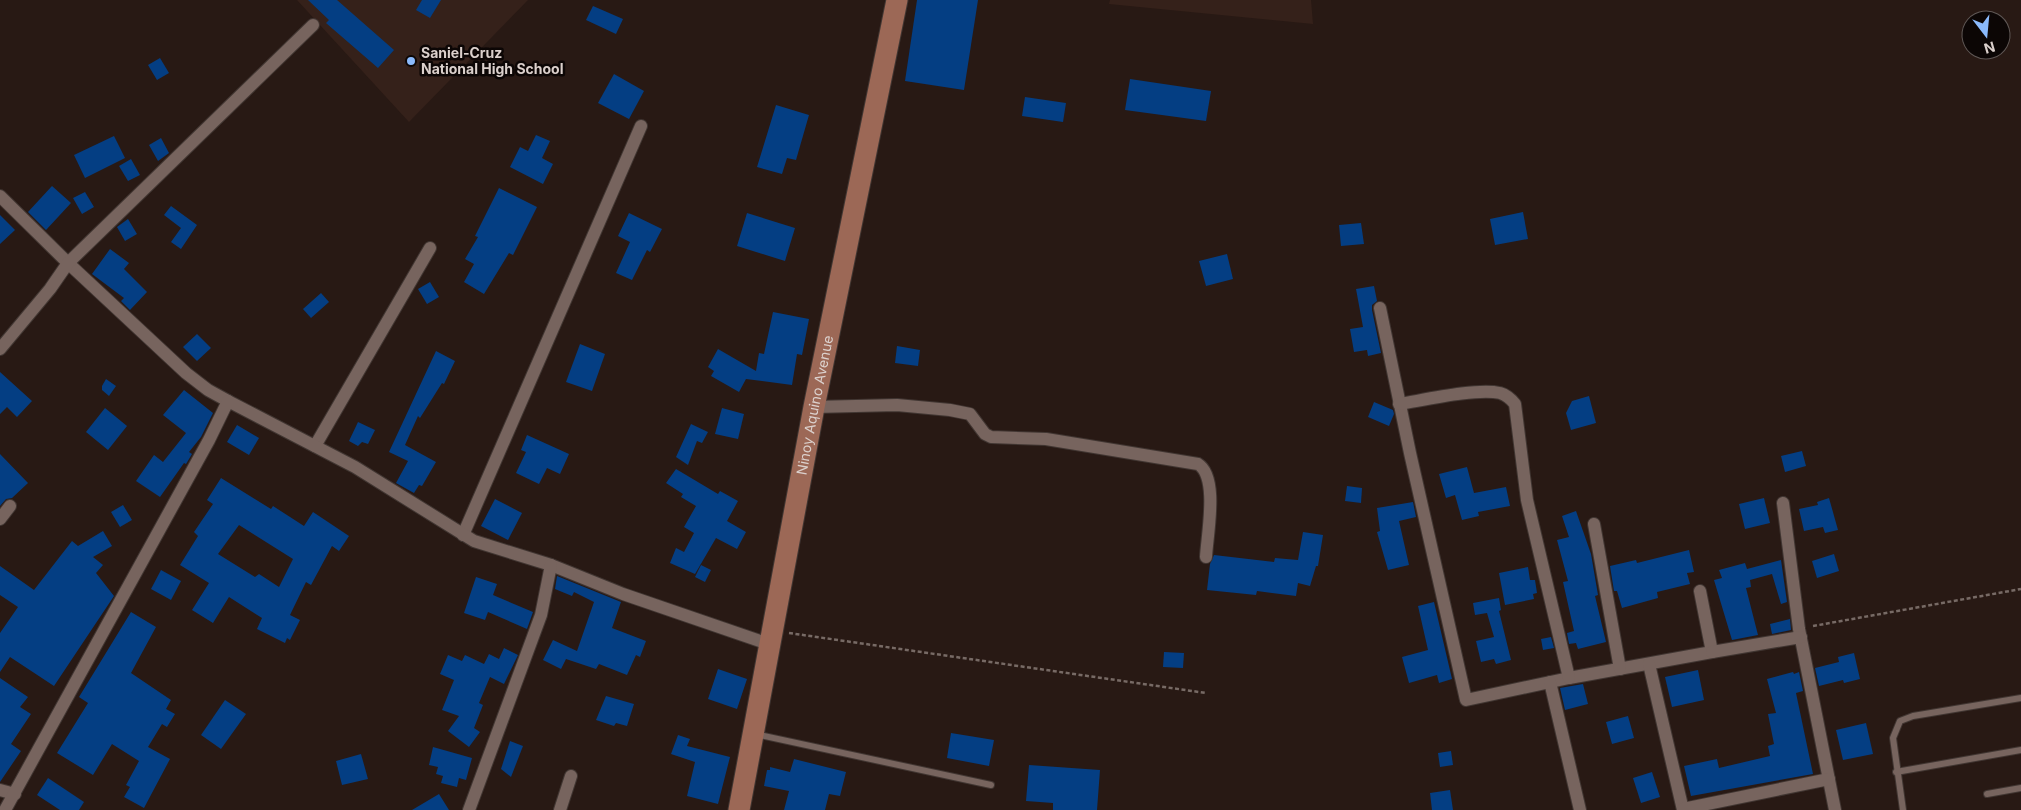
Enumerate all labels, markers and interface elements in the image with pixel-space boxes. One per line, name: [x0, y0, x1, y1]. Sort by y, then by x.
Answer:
north arrow: [1961, 10, 2011, 60]
text: N: [1982, 38, 1997, 58]
place label: Saniel-Cruz National High School: [421, 44, 563, 77]
marker: Saniel-Cruz National High School: [405, 55, 417, 67]
street label: Ninoy Aquino Avenue: [793, 334, 836, 476]

